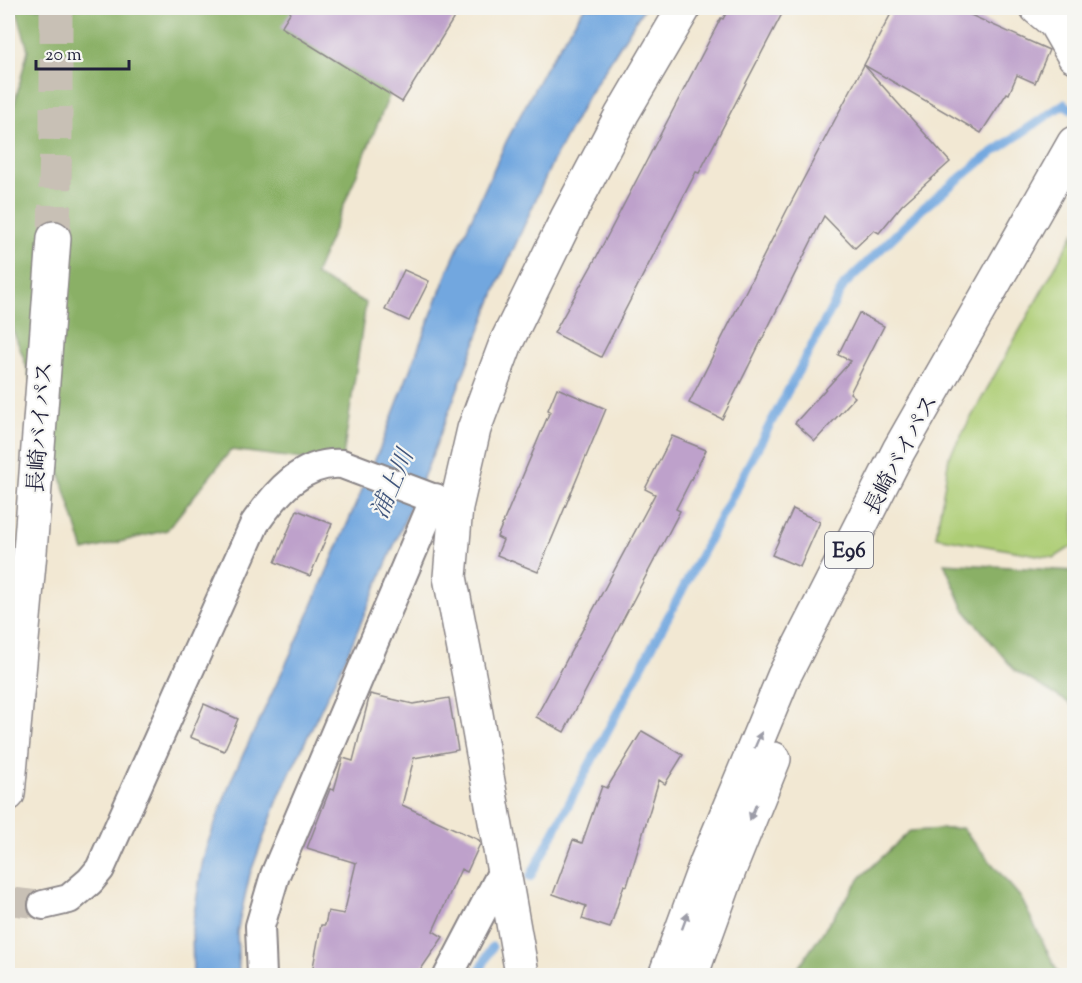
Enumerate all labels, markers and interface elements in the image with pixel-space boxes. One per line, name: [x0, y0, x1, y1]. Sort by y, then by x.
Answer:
scale bar: [36, 33, 129, 71]
text: 20 m: [45, 43, 82, 69]
street label: 長崎バイパス: [21, 360, 63, 494]
street label: 長崎バイパス: [858, 390, 948, 521]
water label: 浦上川: [364, 442, 425, 525]
road number: E96: [825, 532, 873, 568]
one-way arrow: [753, 730, 763, 748]
one-way arrow: [748, 803, 758, 821]
one-way arrow: [680, 911, 690, 929]

